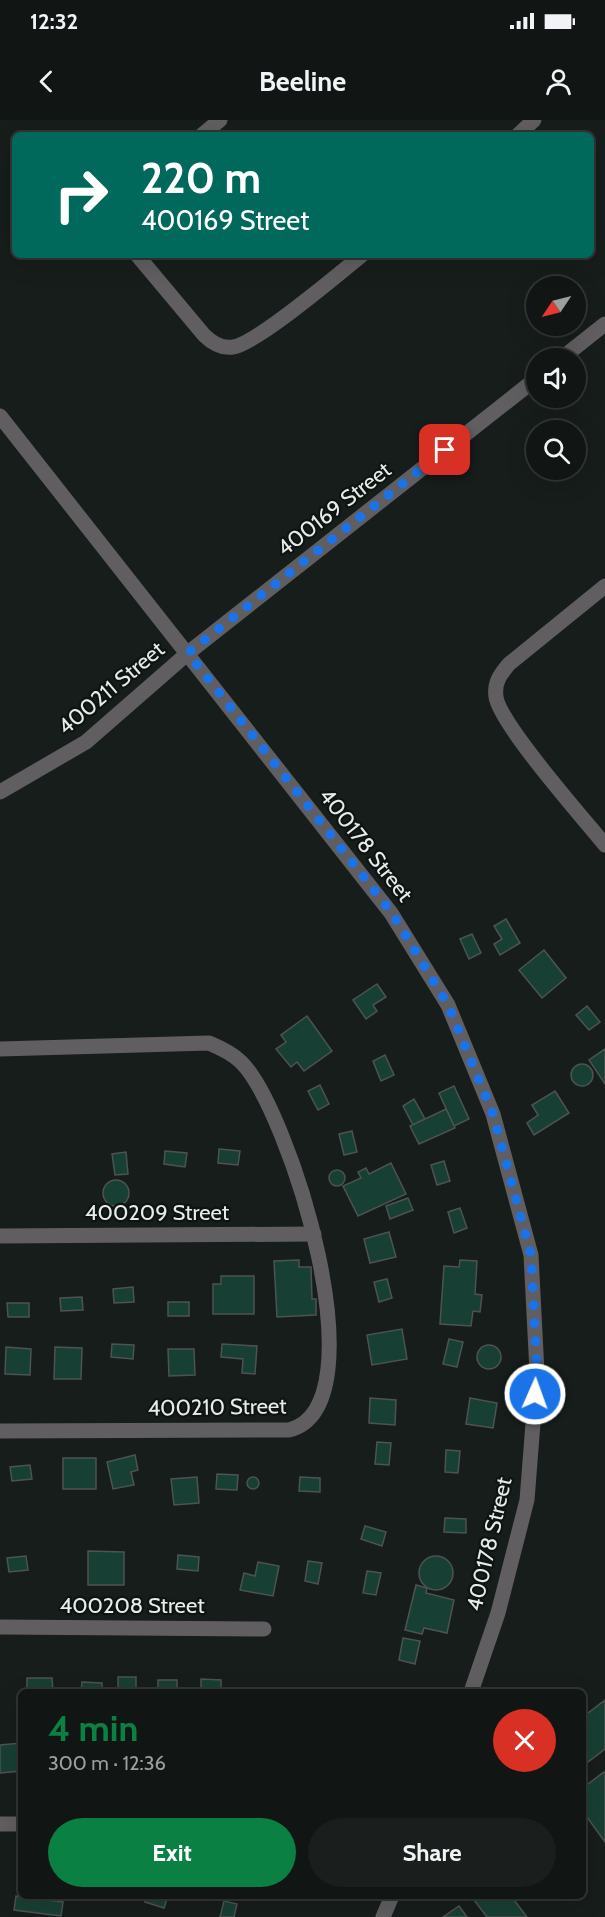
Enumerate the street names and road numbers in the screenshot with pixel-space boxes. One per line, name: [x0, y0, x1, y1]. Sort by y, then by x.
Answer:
street label: 400169 Street: [272, 456, 397, 562]
street label: 400211 Street: [52, 635, 170, 740]
street label: 400178 Street: [313, 783, 419, 908]
street label: 400209 Street: [85, 1199, 230, 1226]
street label: 400210 Street: [147, 1392, 287, 1422]
street label: 400178 Street: [460, 1474, 518, 1614]
street label: 400208 Street: [59, 1592, 205, 1619]

